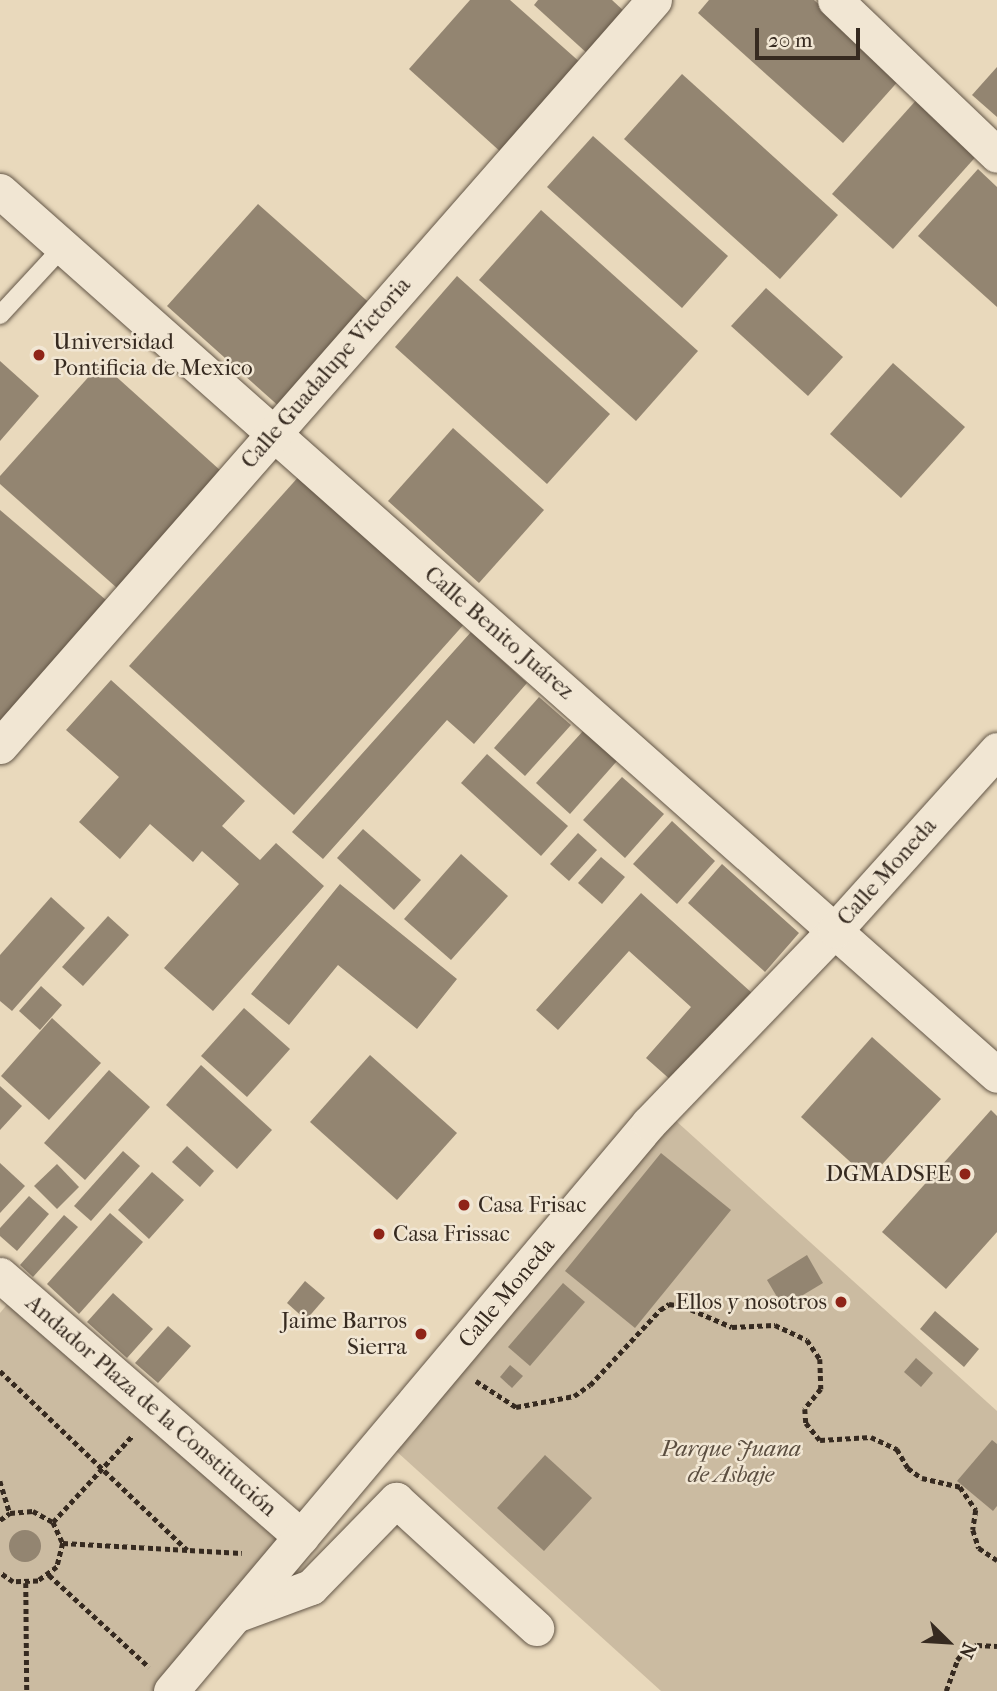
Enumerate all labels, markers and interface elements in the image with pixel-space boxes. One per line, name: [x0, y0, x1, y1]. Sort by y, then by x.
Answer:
scale bar: [759, 14, 864, 58]
text: 20 m: [768, 28, 812, 52]
street label: Calle Guadalupe Victoria: [235, 272, 417, 474]
place label: Universidad Pontificia de Mexico: [53, 328, 253, 382]
marker: Universidad Pontificia de Mexico: [31, 347, 47, 363]
street label: Calle Benito Juárez: [419, 561, 579, 705]
street label: Calle Moneda: [832, 813, 942, 931]
place label: DGMADSFE: [825, 1160, 951, 1188]
marker: DGMADSFE: [957, 1166, 973, 1182]
place label: Casa Frisac: [478, 1191, 586, 1219]
marker: Casa Frisac: [456, 1197, 472, 1213]
place label: Casa Frissac: [393, 1220, 510, 1248]
marker: Casa Frissac: [371, 1226, 387, 1242]
street label: Calle Moneda: [453, 1232, 561, 1354]
place label: Ellos y nosotros: [675, 1288, 827, 1316]
street label: Andador Plaza de la Constitución: [20, 1289, 282, 1523]
marker: Ellos y nosotros: [833, 1294, 849, 1310]
place label: Jaime Barros Sierra: [281, 1307, 407, 1361]
marker: Jaime Barros Sierra: [413, 1326, 429, 1342]
park label: Parque Juana de Asbaje: [661, 1435, 801, 1489]
north arrow: [913, 1607, 983, 1677]
text: N: [954, 1639, 980, 1662]

